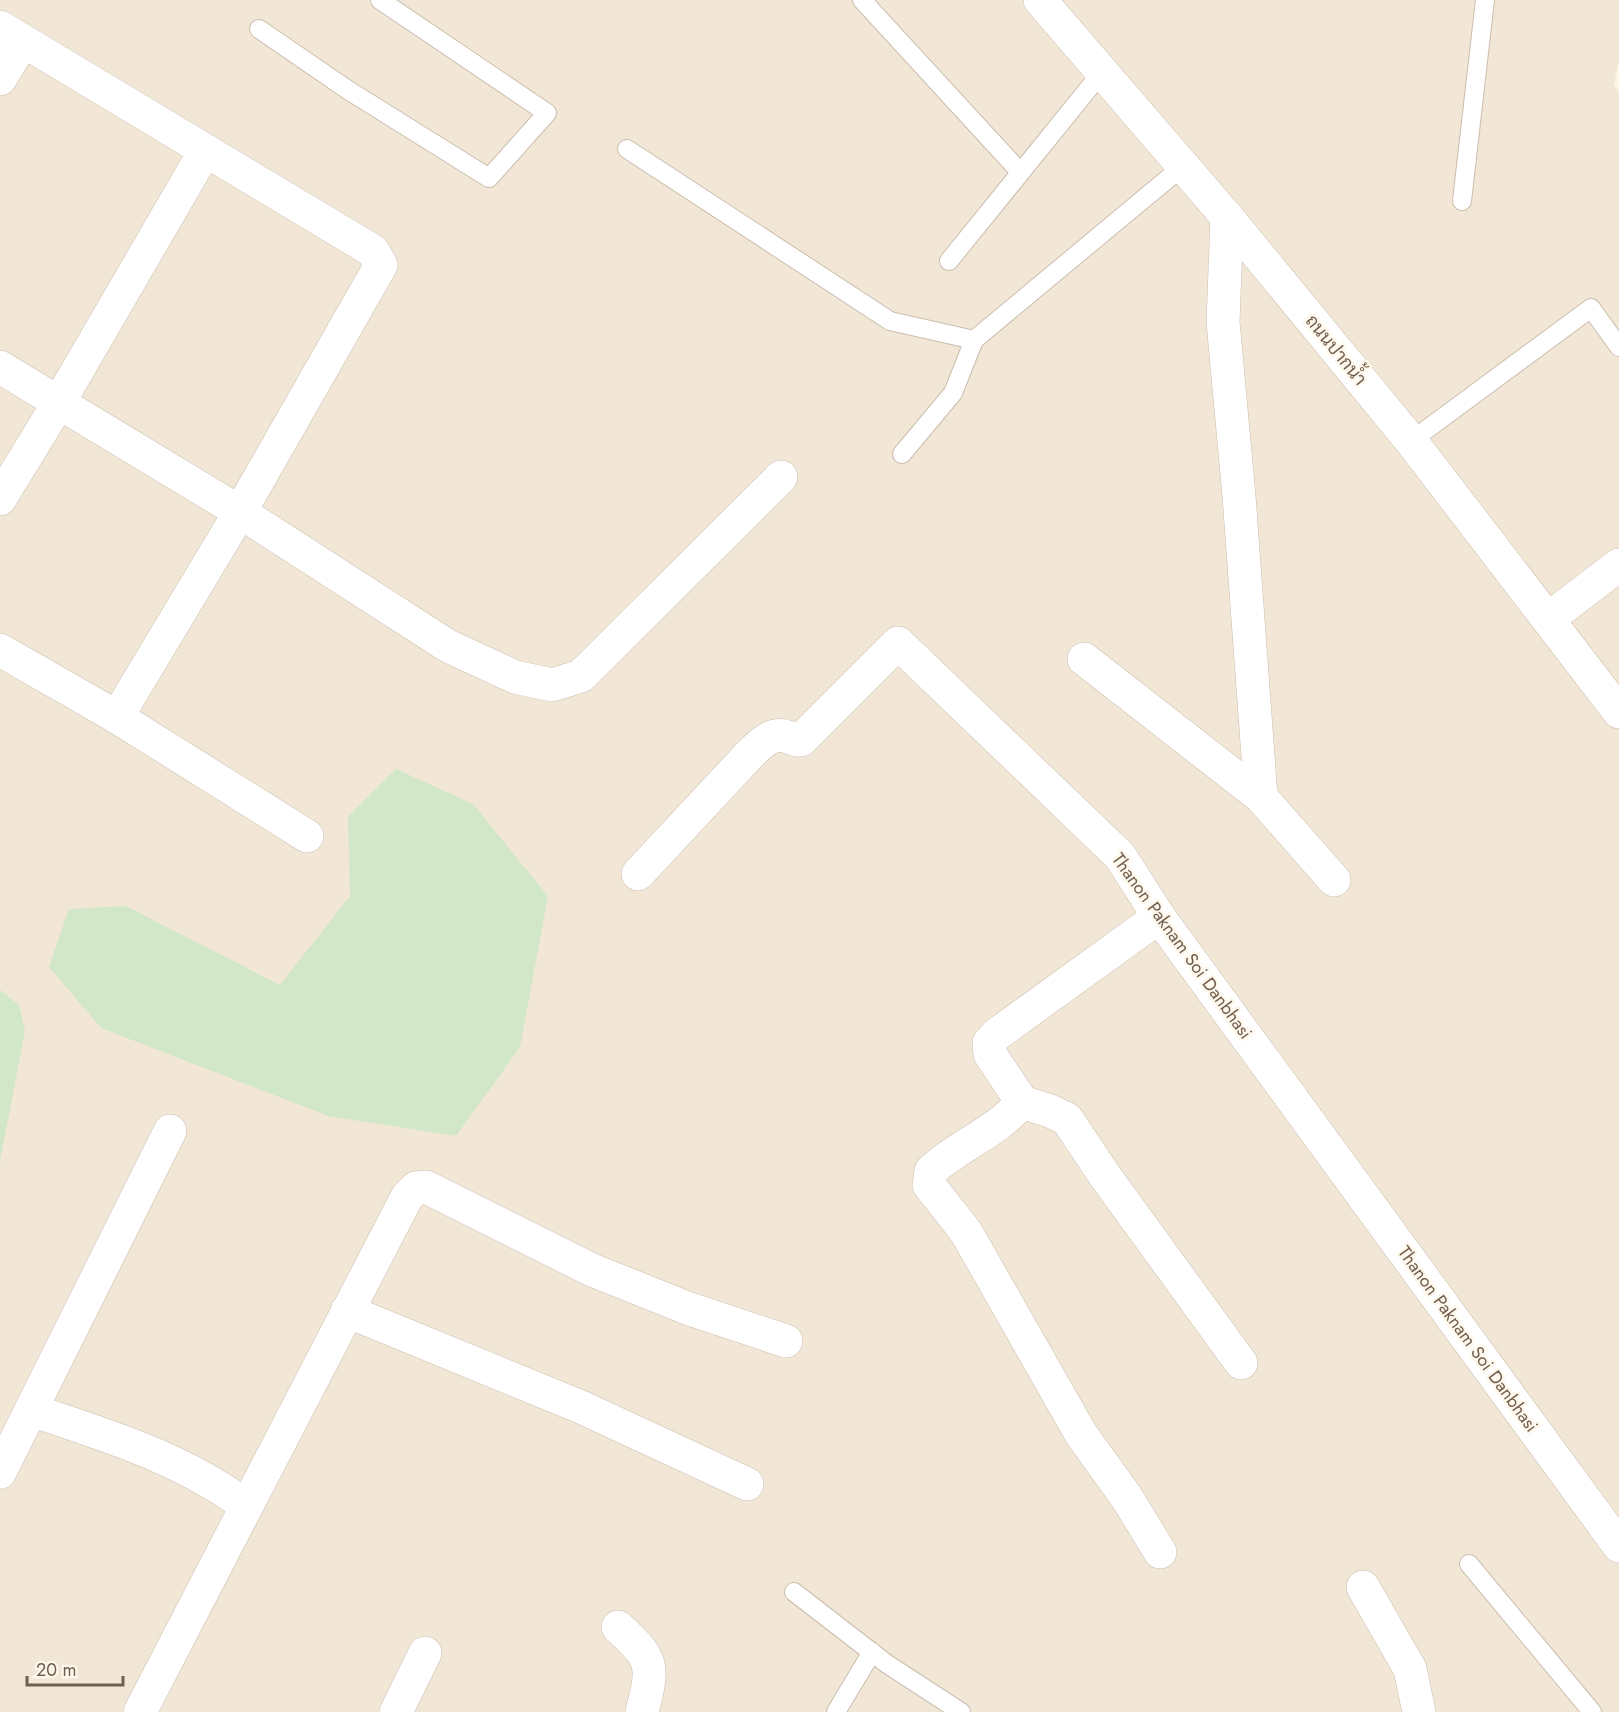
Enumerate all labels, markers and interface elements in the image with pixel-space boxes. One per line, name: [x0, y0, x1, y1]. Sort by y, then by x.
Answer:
street label: ถนนปากน้ำ: [1299, 307, 1375, 391]
street label: Thanon Paknam Soi Danbhasi: [1106, 848, 1258, 1044]
street label: Thanon Paknam Soi Danbhasi: [1392, 1241, 1544, 1437]
scale bar: [27, 1649, 123, 1687]
text: 20 m: [36, 1657, 76, 1683]

